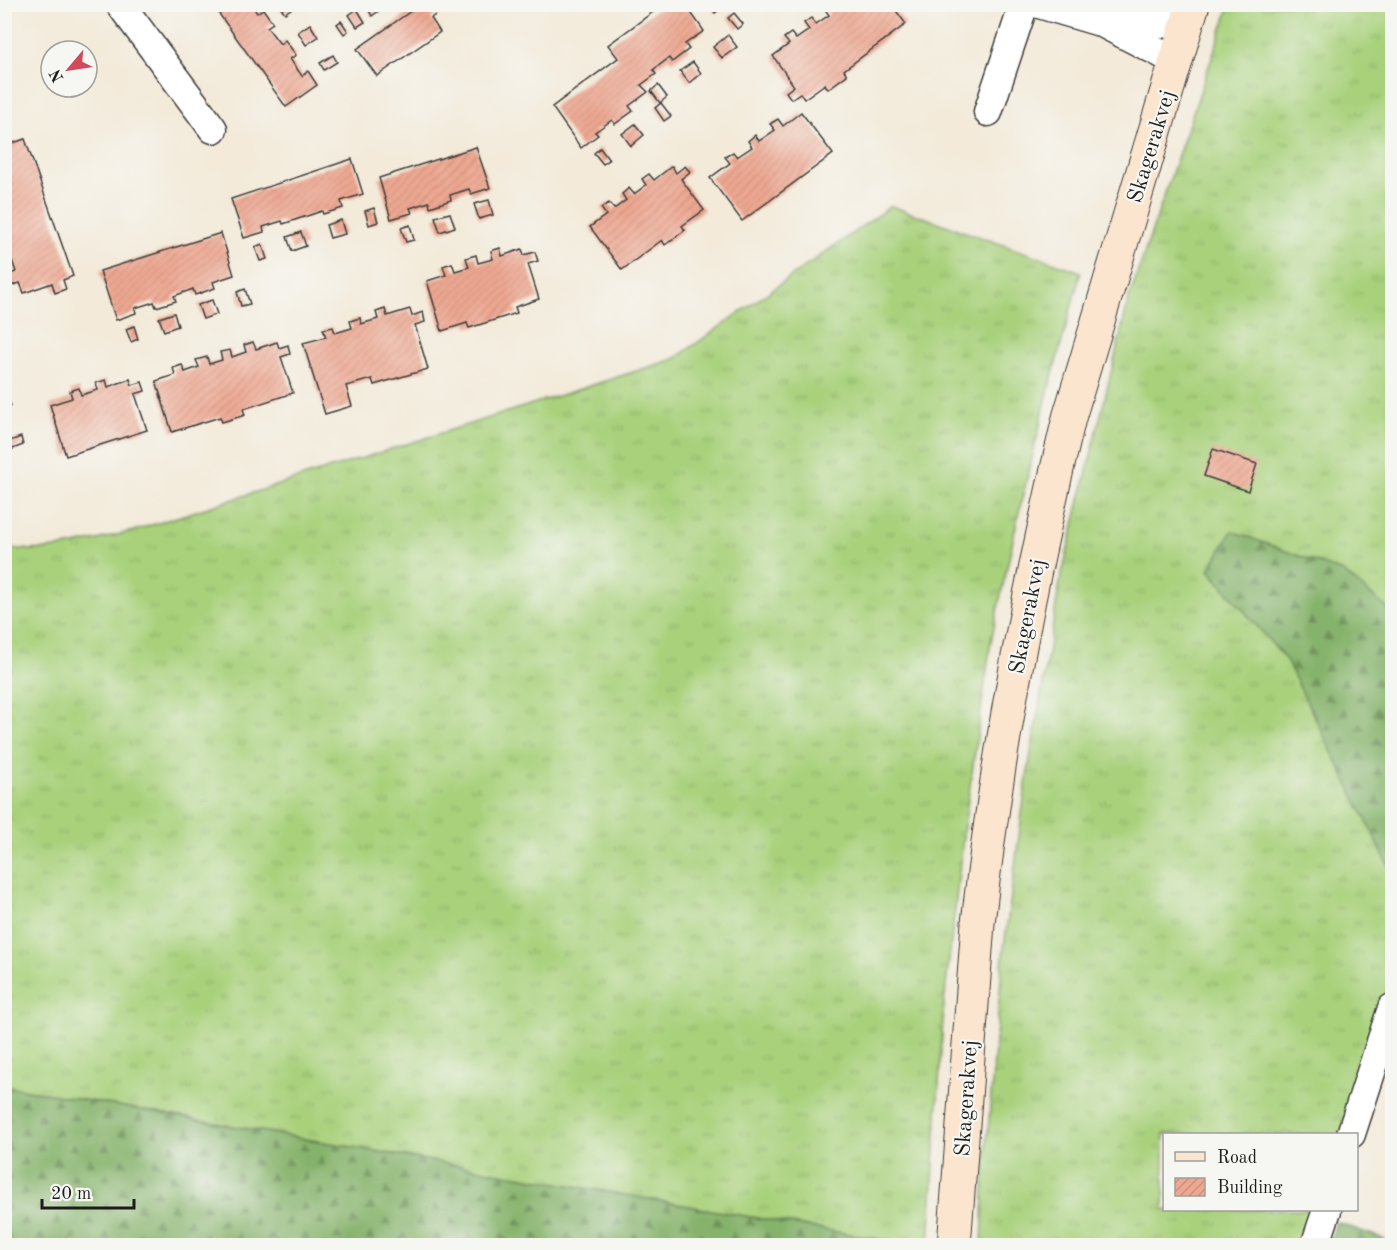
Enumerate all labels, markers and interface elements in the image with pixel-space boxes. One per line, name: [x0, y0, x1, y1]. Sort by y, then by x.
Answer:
north arrow: [39, 39, 99, 99]
text: N: [47, 65, 68, 85]
street label: Skagerakvej: [1124, 87, 1180, 206]
street label: Skagerakvej: [1006, 557, 1050, 676]
street label: Skagerakvej: [952, 1039, 982, 1157]
legend: [1163, 1133, 1358, 1211]
text: Road: [1217, 1149, 1257, 1167]
scale bar: [42, 1172, 134, 1210]
text: Building: [1217, 1179, 1283, 1197]
text: 20 m: [51, 1185, 91, 1203]

